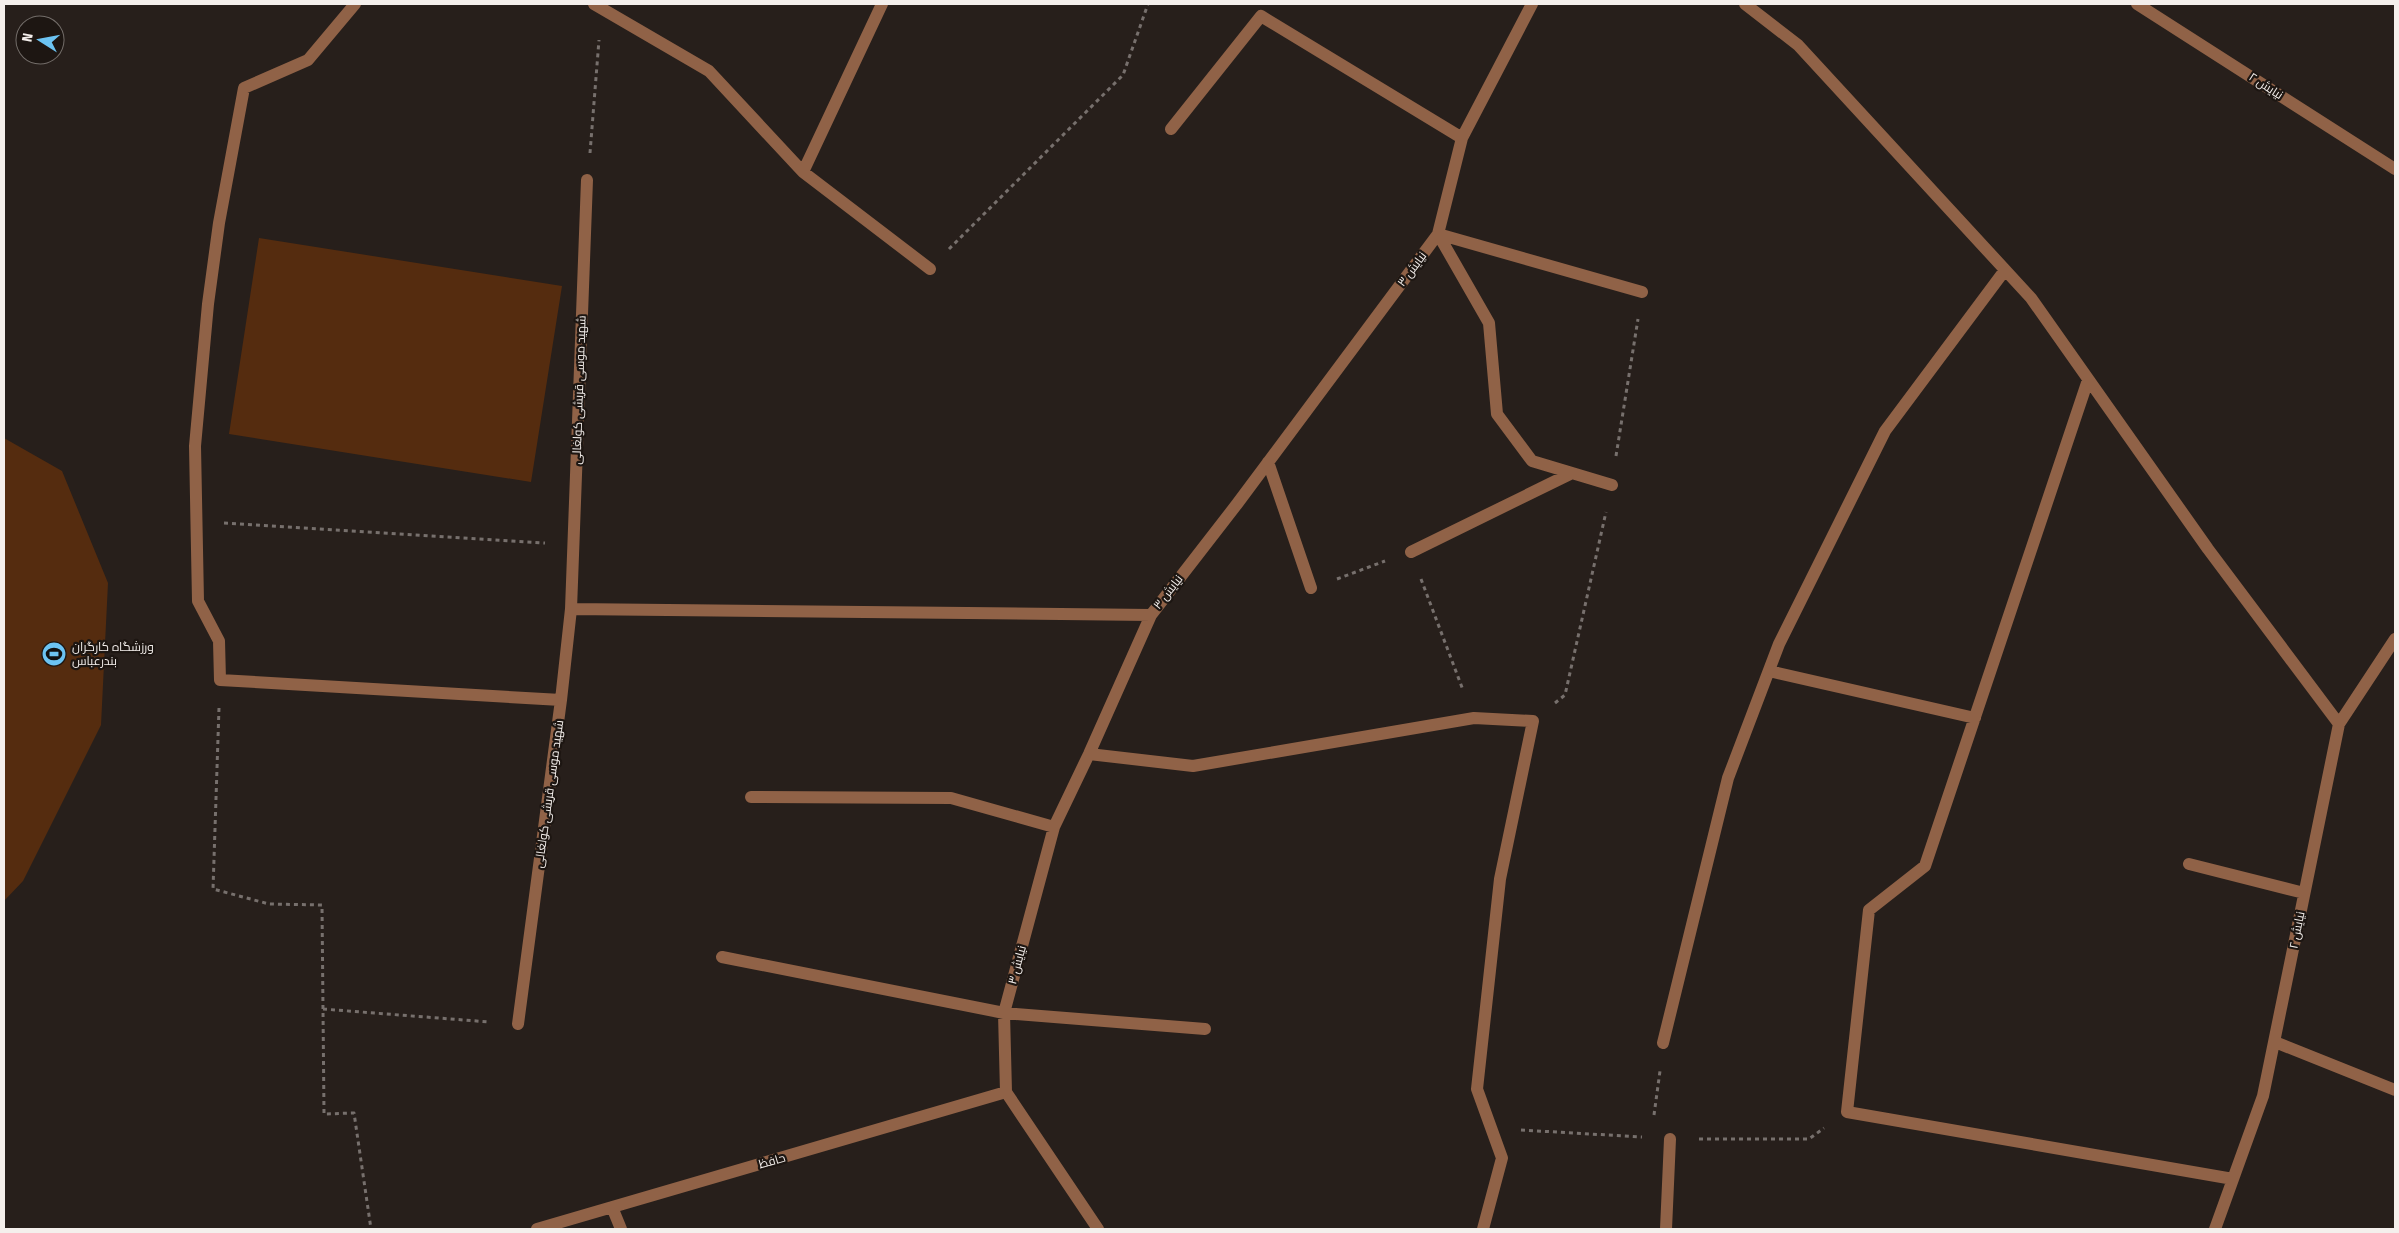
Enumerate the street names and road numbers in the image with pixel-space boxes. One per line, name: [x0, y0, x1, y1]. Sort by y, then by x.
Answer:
street label: نیایش ۲: [2246, 70, 2286, 102]
street label: نیایش ۳: [1395, 249, 1429, 289]
street label: شهید موسی قریشی کولغالی: [569, 315, 589, 465]
street label: نیایش ۳: [1150, 572, 1186, 612]
street label: شهید موسی قریشی کولغالی: [532, 719, 566, 869]
street label: نیایش ۲: [2287, 910, 2307, 950]
street label: نیایش ۳: [1005, 944, 1029, 986]
street label: حافظ: [757, 1151, 787, 1171]

